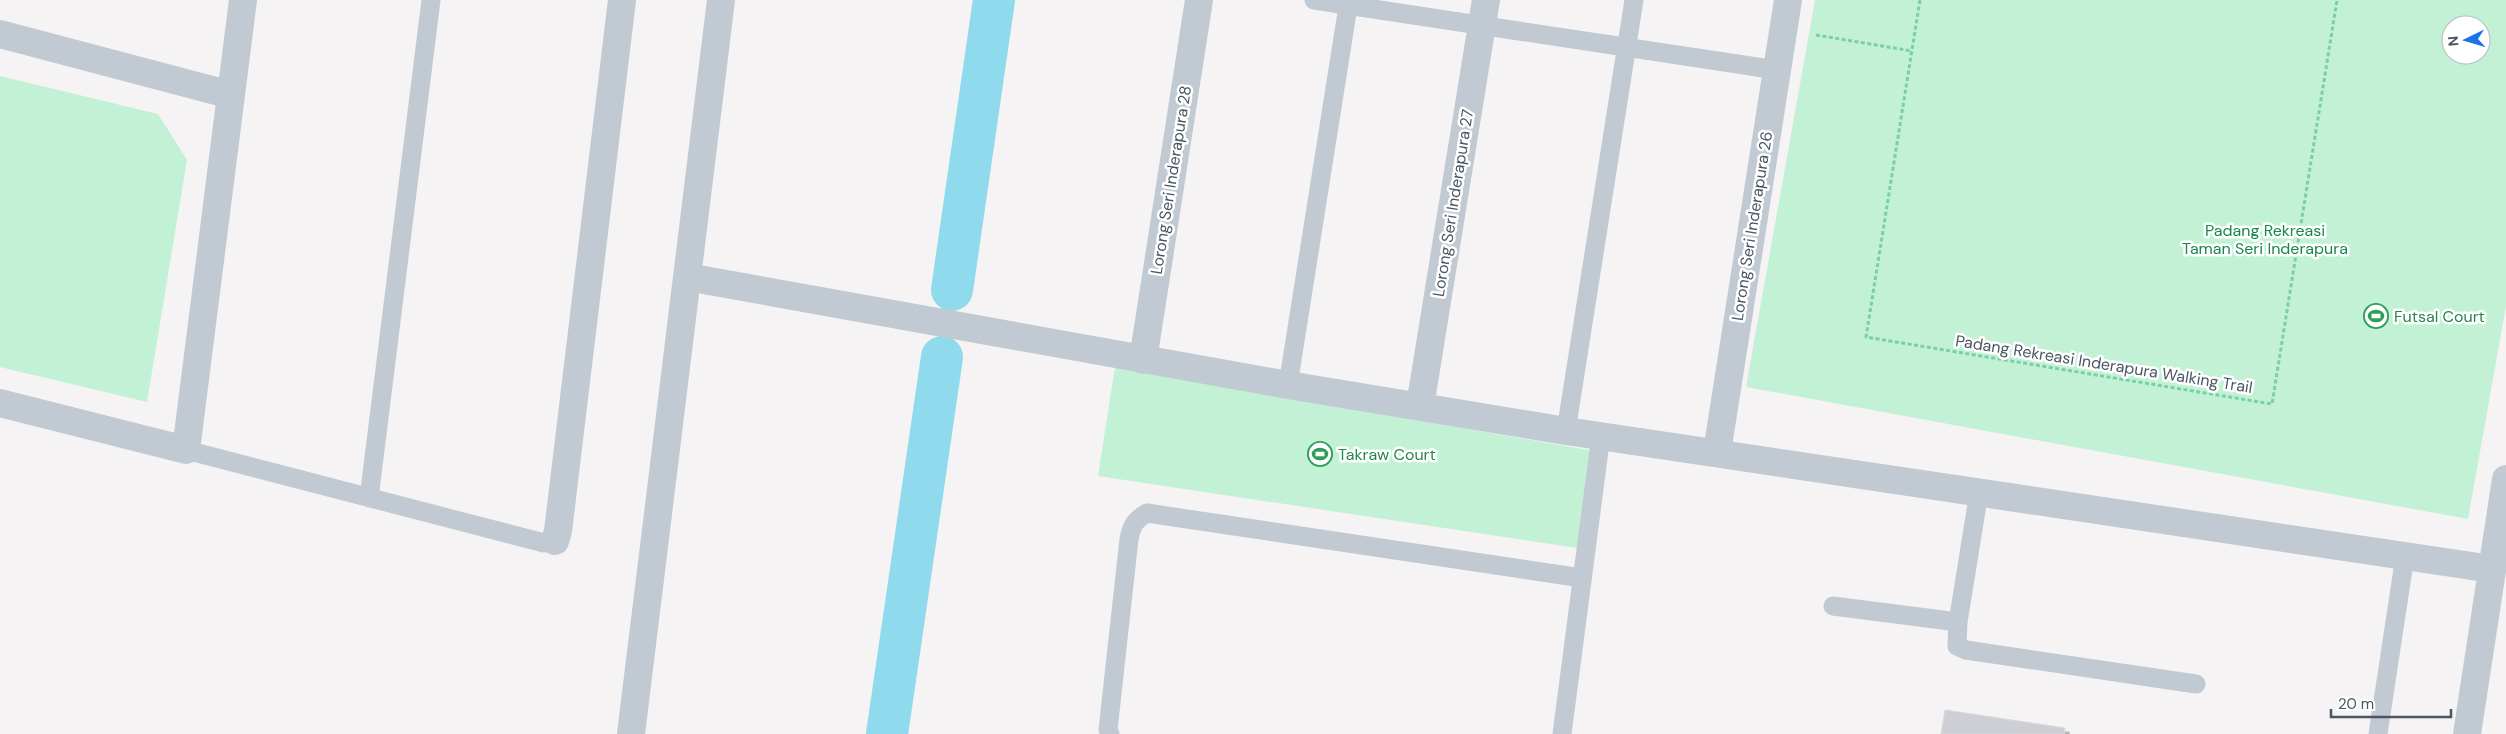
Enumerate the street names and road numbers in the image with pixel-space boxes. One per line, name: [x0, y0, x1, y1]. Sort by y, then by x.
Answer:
street label: Lorong Seri Inderapura 28: [1146, 84, 1196, 276]
street label: Lorong Seri Inderapura 27: [1428, 108, 1478, 298]
street label: Lorong Seri Inderapura 26: [1727, 130, 1777, 322]
street label: Padang Rekreasi Inderapura Walking Trail: [1954, 330, 2254, 398]

